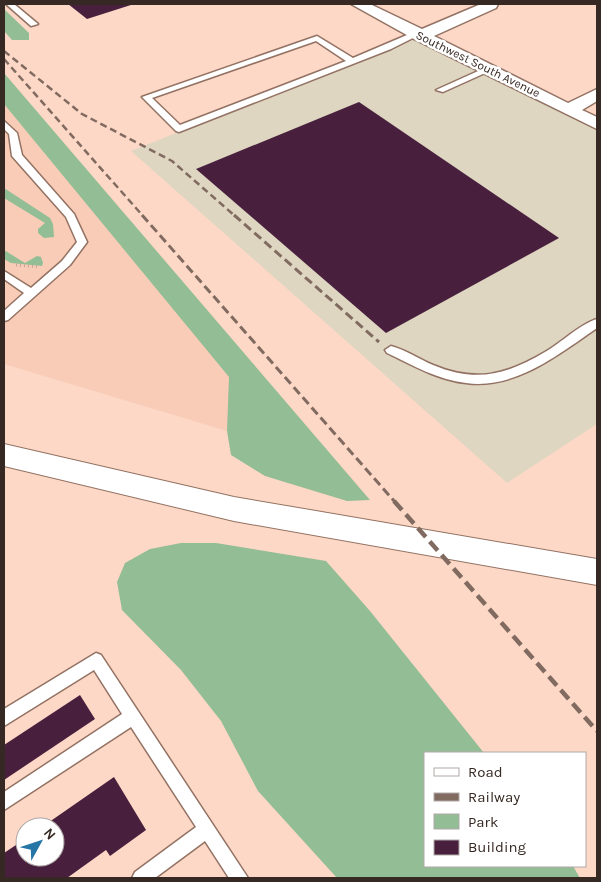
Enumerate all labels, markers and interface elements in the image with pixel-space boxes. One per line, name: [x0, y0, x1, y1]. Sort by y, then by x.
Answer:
street label: Southwest South Avenue: [414, 28, 542, 100]
legend: [424, 752, 586, 867]
text: Road: [468, 763, 503, 781]
text: Railway: [468, 788, 520, 806]
text: Park: [468, 813, 498, 831]
north arrow: [15, 817, 65, 867]
text: N: [40, 825, 59, 843]
text: Building: [468, 838, 526, 856]

